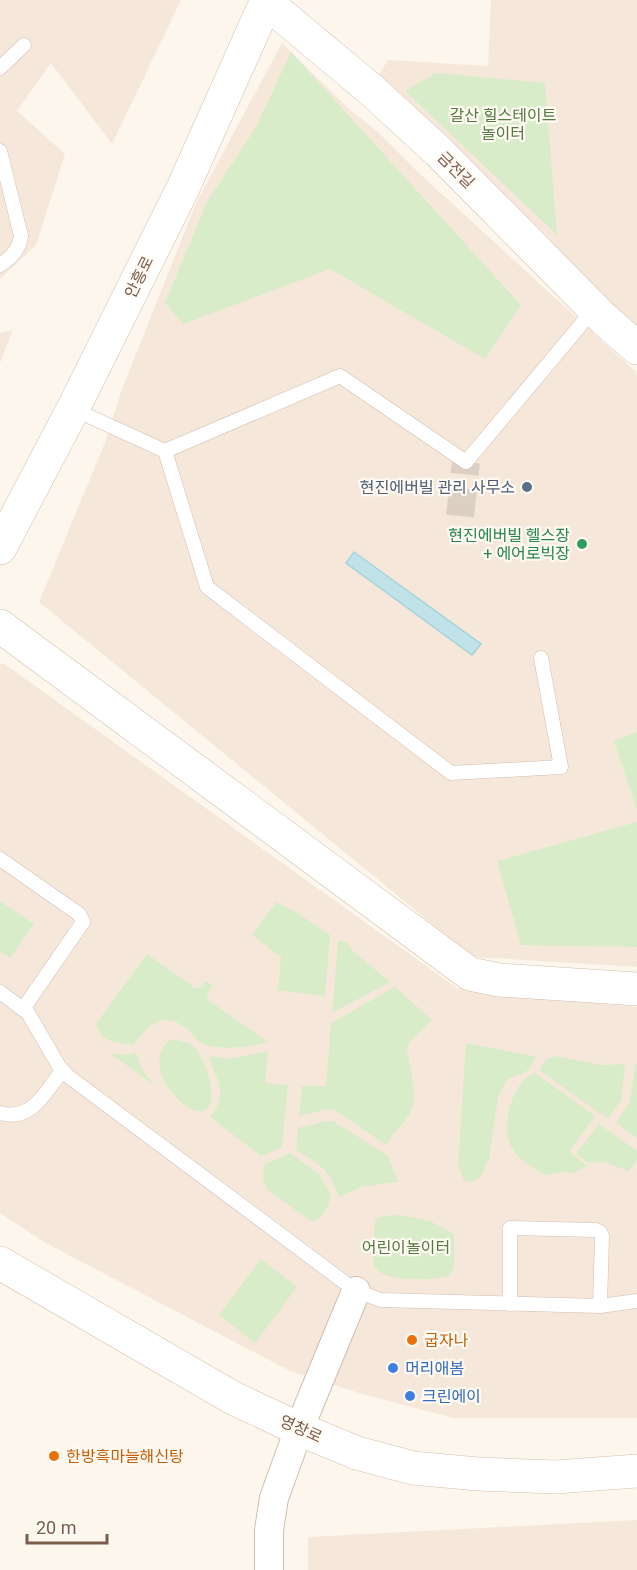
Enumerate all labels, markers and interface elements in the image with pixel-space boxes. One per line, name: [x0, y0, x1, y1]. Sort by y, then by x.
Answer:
park label: 갈산 힐스테이트 놀이터: [449, 106, 557, 143]
street label: 금전길: [434, 148, 478, 192]
street label: 안흥로: [121, 253, 157, 301]
place label: 현진에버빌 관리 사무소: [360, 478, 515, 497]
marker: 현진에버빌 관리 사무소: [520, 480, 534, 494]
place label: 현진에버빌 헬스장 + 에어로빅장: [448, 526, 570, 563]
marker: 현진에버빌 헬스장 + 에어로빅장: [575, 537, 589, 551]
park label: 어린이놀이터: [362, 1238, 450, 1257]
place label: 굽자나: [424, 1331, 468, 1350]
marker: 굽자나: [405, 1333, 419, 1347]
place label: 머리애봄: [405, 1359, 464, 1378]
marker: 머리애봄: [386, 1361, 400, 1375]
place label: 크린에이: [422, 1387, 481, 1406]
marker: 크린에이: [403, 1389, 417, 1403]
street label: 영창로: [277, 1411, 325, 1447]
place label: 한방흑마늘해신탕: [66, 1447, 184, 1466]
marker: 한방흑마늘해신탕: [47, 1449, 61, 1463]
scale bar: [27, 1507, 106, 1545]
text: 20 m: [36, 1517, 76, 1538]

